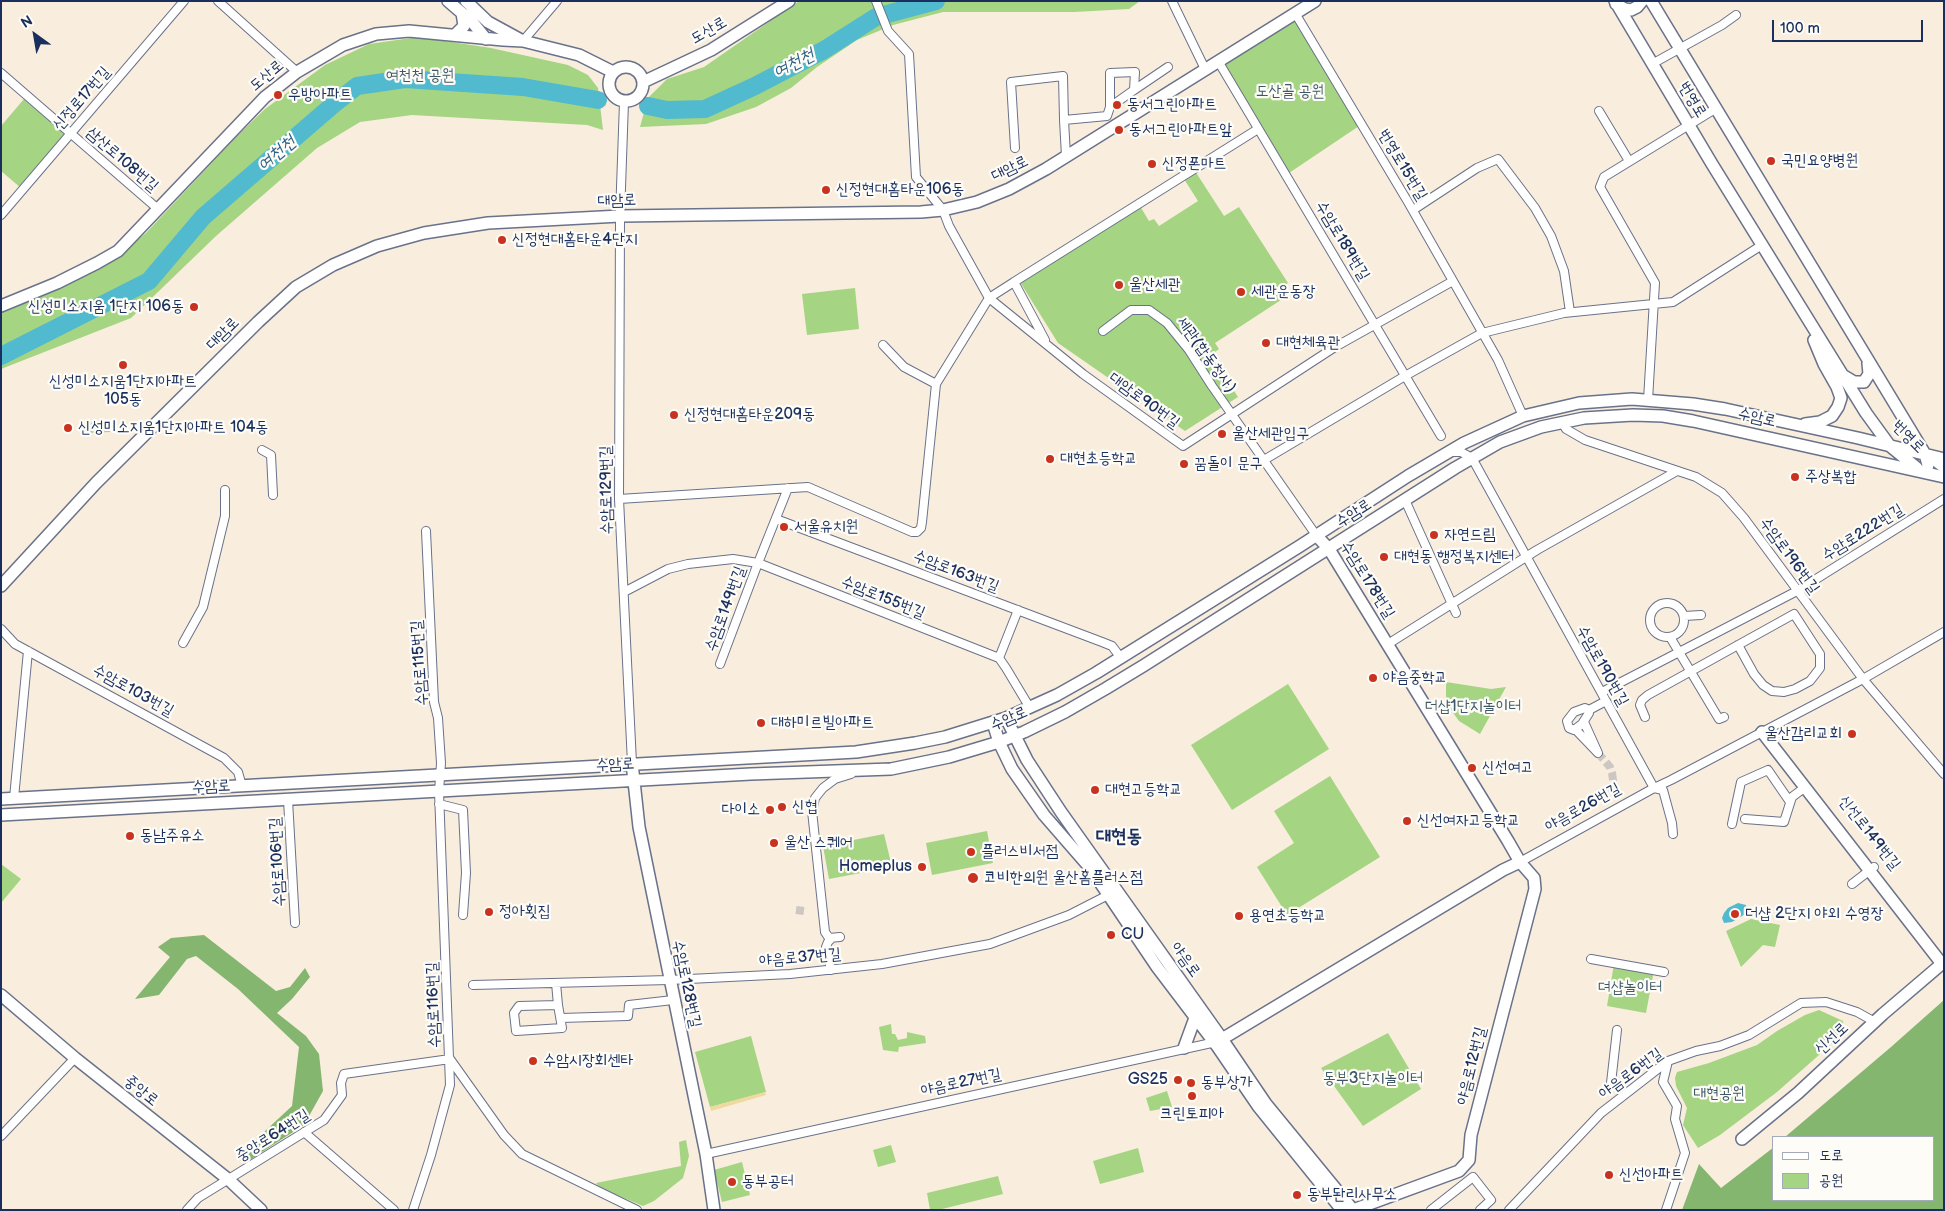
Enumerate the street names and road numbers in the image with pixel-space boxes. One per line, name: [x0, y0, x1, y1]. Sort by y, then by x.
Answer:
street label: 도산로: [687, 13, 731, 49]
street label: 도산로: [246, 56, 288, 96]
street label: 신정로17번길: [49, 63, 115, 135]
street label: 번영로: [1674, 79, 1710, 121]
street label: 삼산로108번길: [82, 123, 162, 197]
street label: 번영로15번길: [1373, 126, 1431, 204]
street label: 대암로: [988, 152, 1032, 186]
street label: 대암로: [597, 191, 637, 211]
street label: 수암로189번길: [1311, 198, 1373, 284]
street label: 세관(합동청사): [1172, 313, 1240, 397]
street label: 대암로: [203, 314, 243, 354]
street label: 대암로90번길: [1105, 369, 1183, 433]
street label: 수암로: [1736, 404, 1778, 432]
street label: 번영로: [1888, 417, 1928, 457]
street label: 수암로129번길: [597, 445, 617, 535]
street label: 수암로: [1333, 495, 1375, 533]
street label: 수암로222번길: [1819, 500, 1907, 566]
street label: 수암로196번길: [1755, 514, 1823, 598]
street label: 수암로178번길: [1336, 538, 1398, 622]
street label: 수암로163번길: [910, 547, 1002, 597]
street label: 수암로149번길: [702, 564, 750, 654]
street label: 수암로155번길: [838, 572, 928, 624]
street label: 수암로115번길: [407, 619, 433, 707]
street label: 수암로190번길: [1572, 622, 1632, 710]
street label: 수암로103번길: [89, 661, 177, 721]
street label: 수암로: [987, 703, 1031, 735]
street label: 수암로: [595, 754, 635, 776]
street label: 수암로: [191, 776, 231, 798]
street label: 야음로26번길: [1542, 779, 1624, 837]
street label: 신선로149번길: [1834, 792, 1904, 874]
street label: 수암로106번길: [266, 817, 290, 907]
street label: 수암로128번길: [667, 938, 705, 1030]
street label: 야음로: [1166, 939, 1204, 981]
street label: 야음로37번길: [758, 945, 842, 971]
street label: 수암로116번길: [423, 961, 445, 1049]
street label: 신선로: [1811, 1019, 1853, 1059]
street label: 야음로12번길: [1453, 1025, 1491, 1107]
street label: 야음로6번길: [1595, 1044, 1667, 1104]
street label: 야음로27번길: [919, 1065, 1003, 1101]
street label: 중앙로: [120, 1071, 162, 1111]
street label: 중앙로64번길: [232, 1106, 314, 1166]

